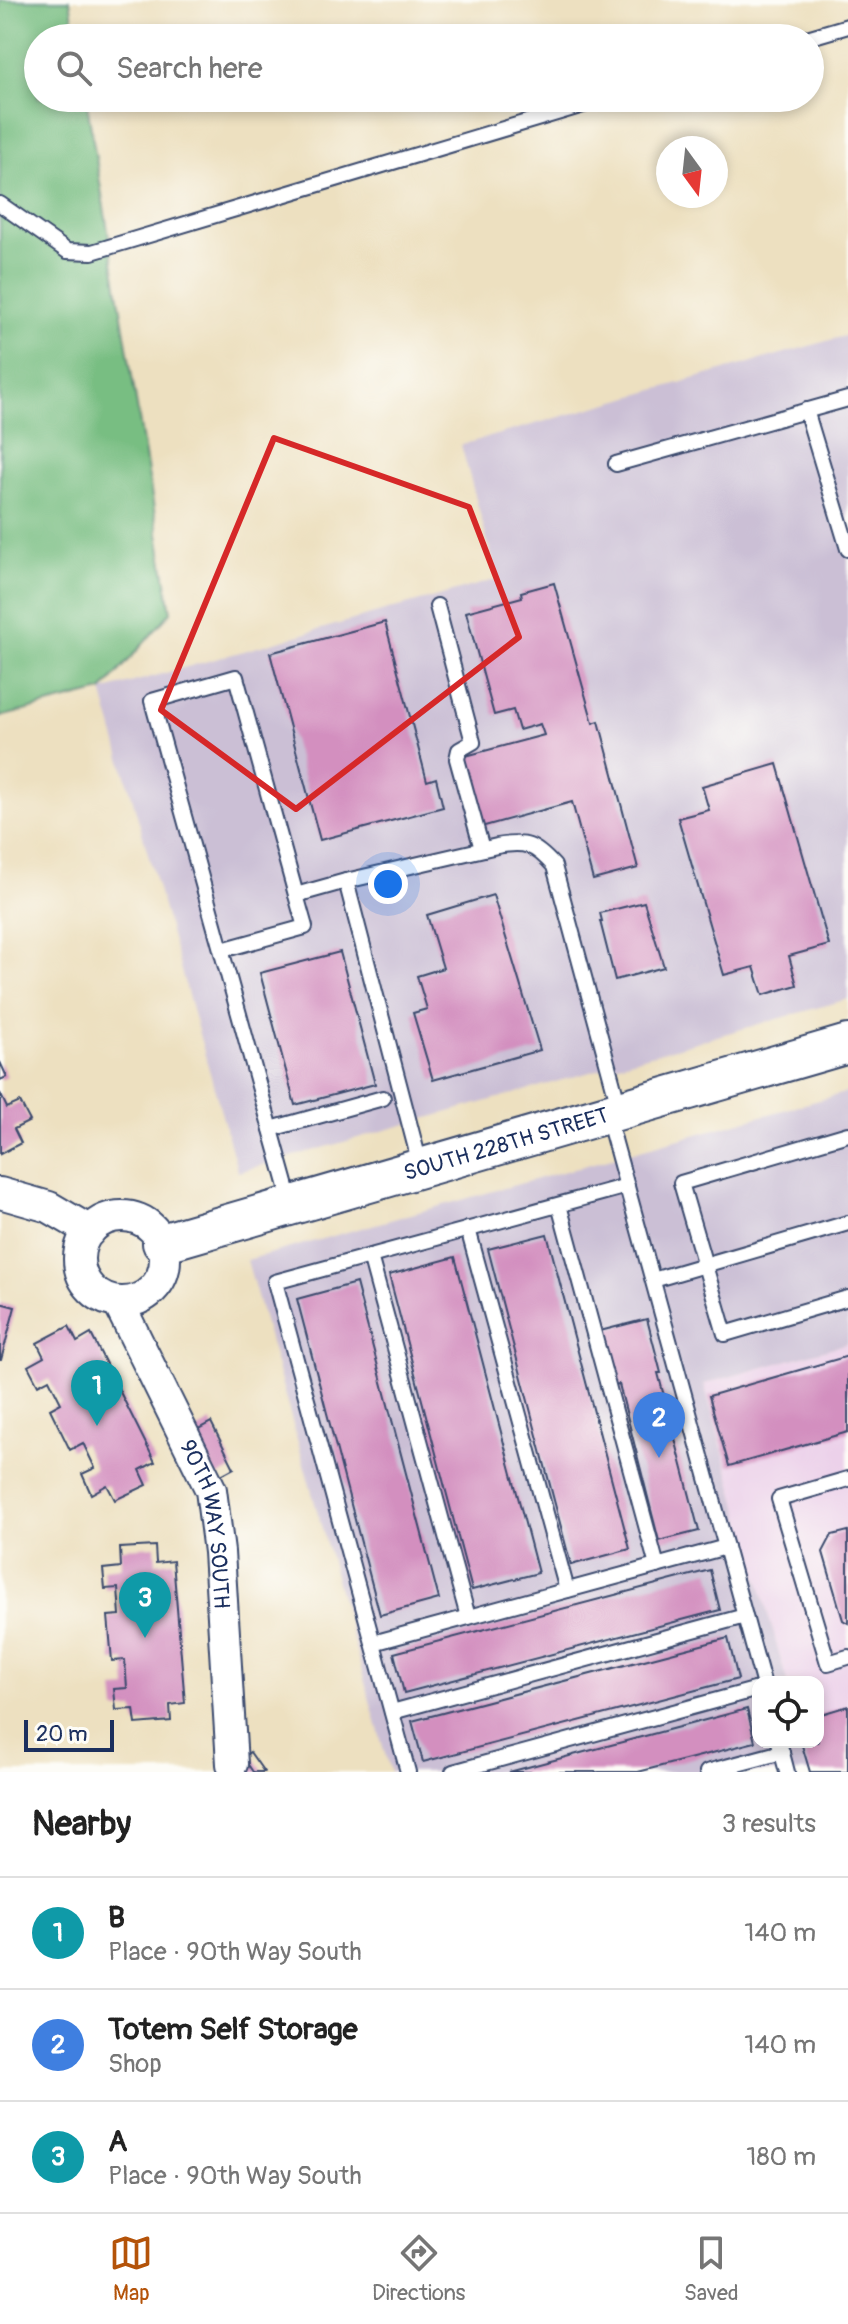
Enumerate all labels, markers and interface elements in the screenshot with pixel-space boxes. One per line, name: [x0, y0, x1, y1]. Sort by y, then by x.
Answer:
search box: [24, 24, 824, 112]
icon: search: [52, 46, 96, 90]
text: Search here: [116, 50, 263, 87]
north arrow: [656, 136, 728, 208]
your location: [368, 864, 408, 904]
street label: SOUTH 228TH STREET: [400, 1101, 612, 1187]
pin: 1: [71, 1360, 123, 1426]
pin: 2: [633, 1392, 685, 1458]
street label: 90TH WAY SOUTH: [173, 1435, 235, 1610]
pin: 3: [119, 1572, 171, 1638]
map controls: [752, 1676, 824, 1748]
button: locate: [752, 1676, 824, 1748]
scale bar: [24, 1716, 114, 1752]
text: 20 m: [36, 1720, 88, 1748]
text: Nearby: [32, 1803, 131, 1846]
text: 3 results: [722, 1808, 816, 1840]
text: B: [108, 1899, 125, 1936]
text: 1: [53, 1917, 63, 1949]
text: 140 m: [744, 1917, 816, 1949]
text: Place · 90th Way South: [108, 1936, 362, 1968]
text: Totem Self Storage: [108, 2011, 357, 2048]
text: 2: [51, 2029, 65, 2061]
text: 140 m: [744, 2029, 816, 2061]
text: Shop: [108, 2048, 162, 2080]
text: A: [108, 2123, 127, 2160]
text: 3: [51, 2141, 65, 2173]
text: 180 m: [746, 2141, 816, 2173]
text: Place · 90th Way South: [108, 2160, 362, 2192]
tab: Map: [109, 2231, 153, 2307]
tab: Directions: [372, 2231, 465, 2307]
tab: Saved: [684, 2231, 739, 2307]

